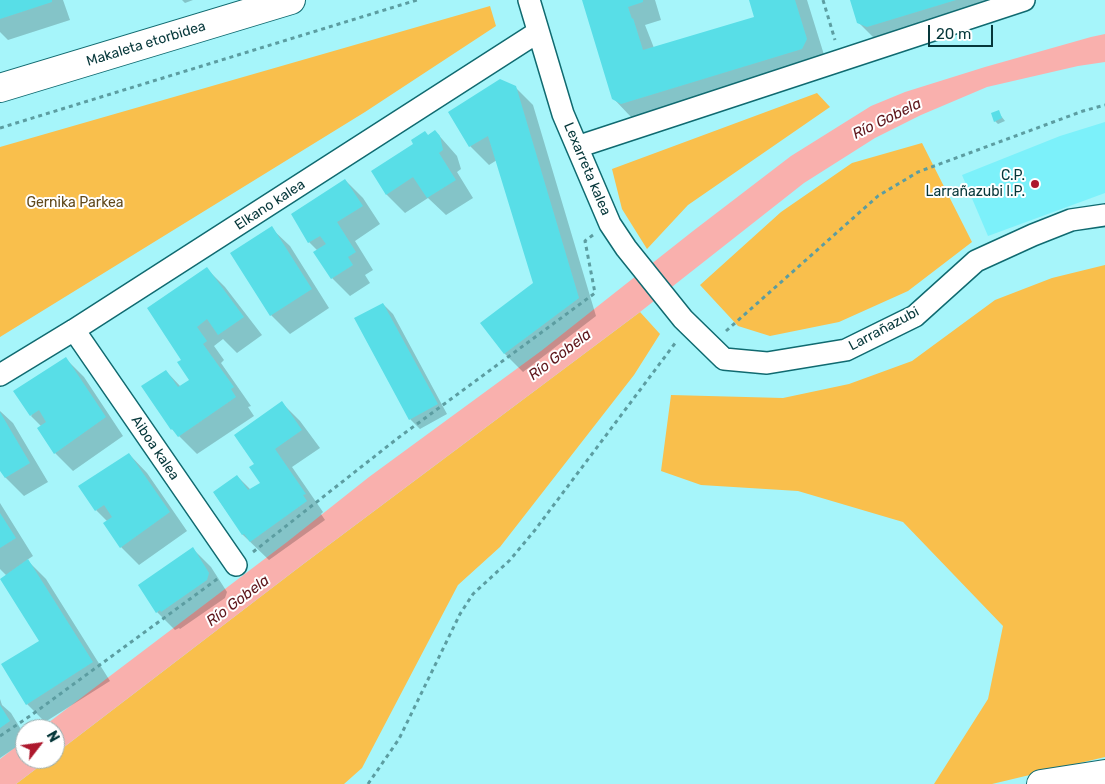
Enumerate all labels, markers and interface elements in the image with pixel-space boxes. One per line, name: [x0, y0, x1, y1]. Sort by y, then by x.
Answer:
scale bar: [930, 15, 995, 47]
street label: Makaleta etorbidea: [84, 18, 208, 70]
text: 20 m: [936, 25, 971, 43]
water label: Río Gobela: [850, 95, 924, 143]
street label: Lexarreta kalea: [560, 120, 614, 218]
place label: C.P. Larrañazubi I.P.: [926, 168, 1025, 200]
street label: Elkano kalea: [232, 176, 308, 234]
marker: C.P. Larrañazubi I.P.: [1029, 178, 1041, 190]
park label: Gernika Parkea: [26, 195, 124, 211]
street label: Larrañazubi: [846, 303, 922, 355]
water label: Río Gobela: [525, 325, 595, 385]
street label: Aiboa kalea: [127, 413, 183, 483]
water label: Río Gobela: [203, 571, 273, 631]
north arrow: [15, 719, 65, 769]
text: N: [43, 728, 62, 745]

